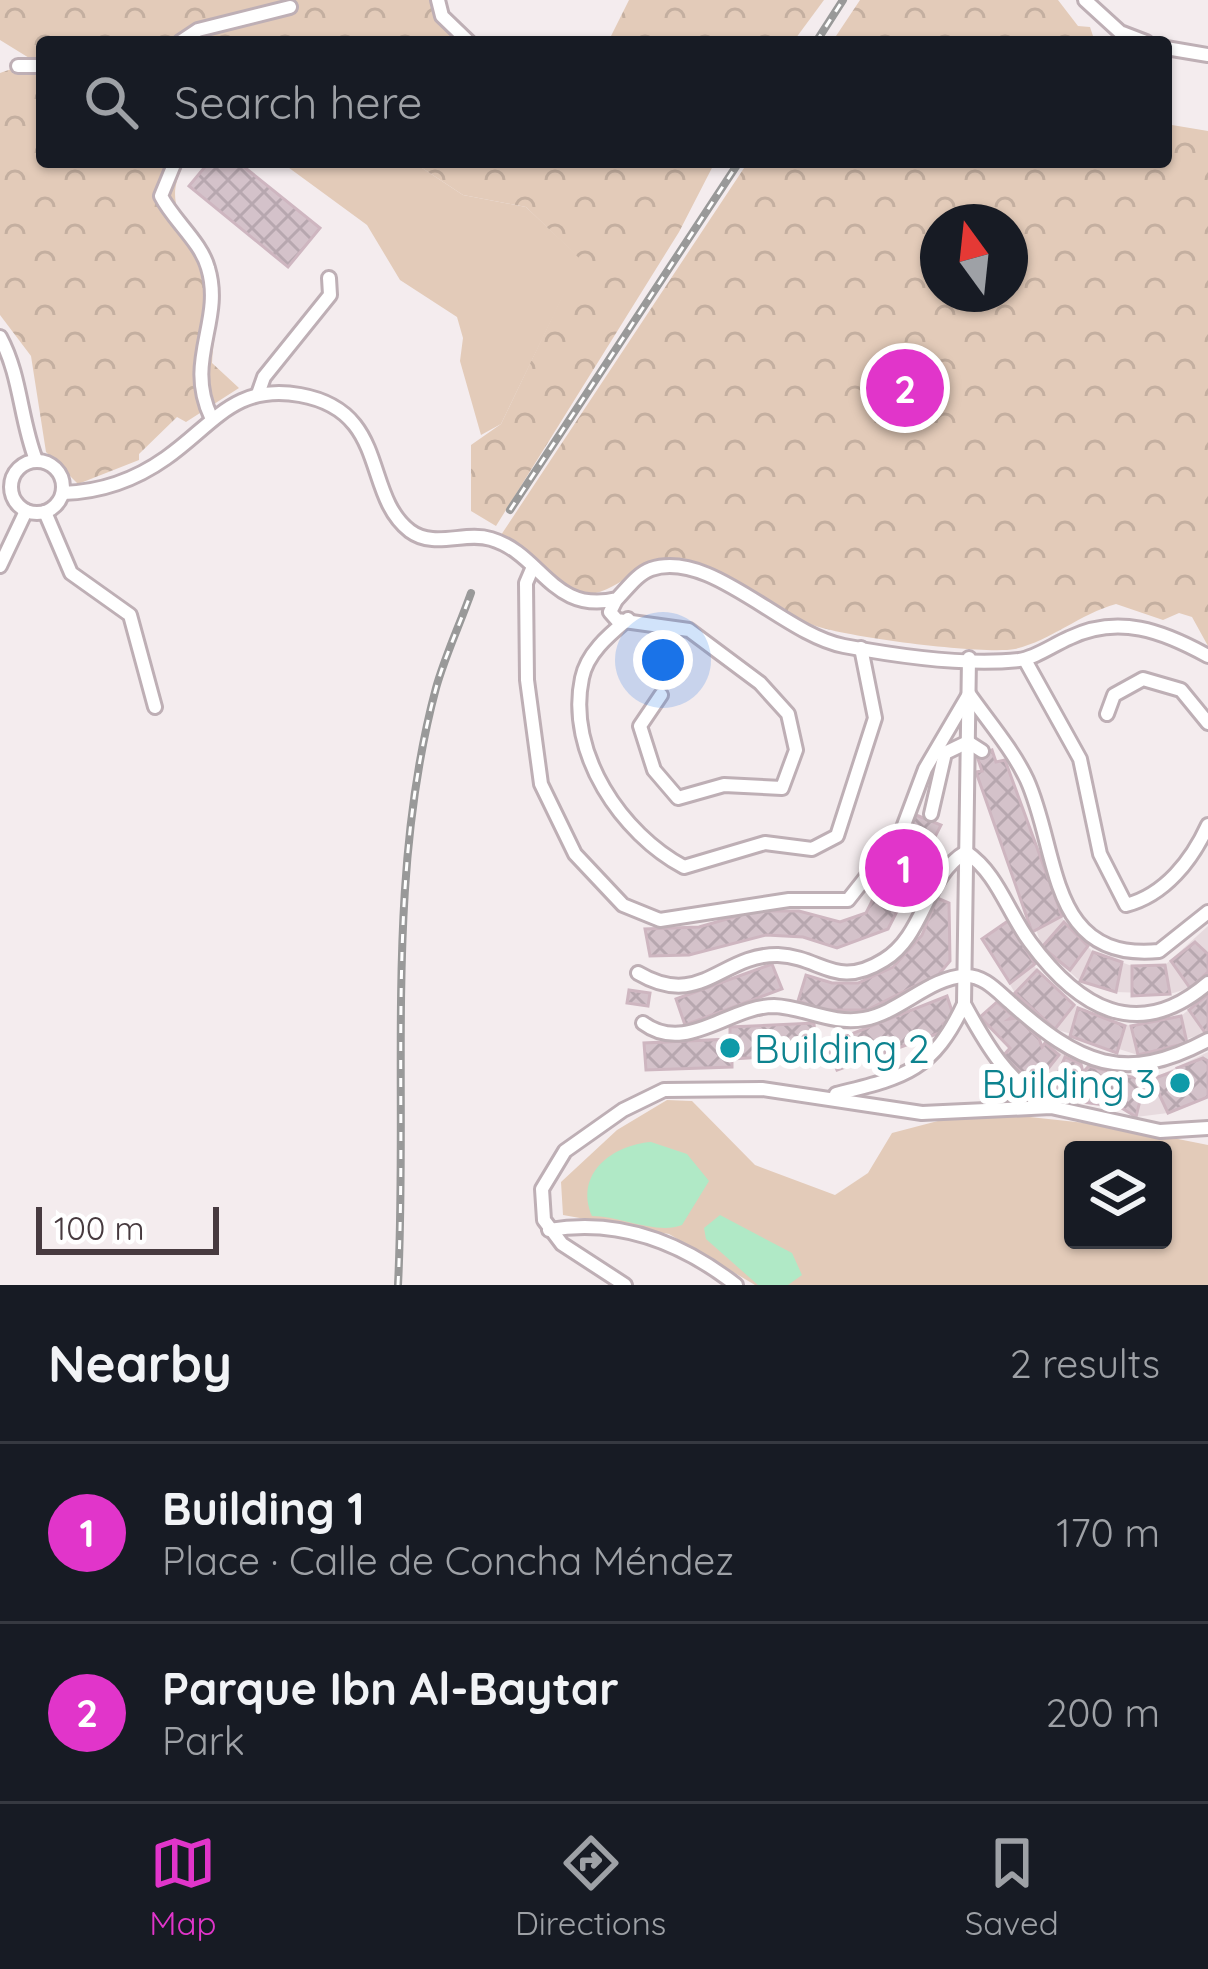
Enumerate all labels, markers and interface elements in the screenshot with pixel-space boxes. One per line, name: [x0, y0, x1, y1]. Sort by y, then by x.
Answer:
search box: [36, 36, 1172, 168]
icon: search: [78, 69, 144, 135]
text: Search here: [174, 74, 422, 130]
north arrow: [920, 204, 1028, 312]
pin: 2: [866, 343, 944, 433]
your location: [633, 630, 693, 690]
pin: 1: [865, 823, 943, 913]
place label: Building 2: [754, 1024, 930, 1073]
marker: Building 2: [717, 1035, 743, 1061]
place label: Building 3: [982, 1059, 1156, 1108]
marker: Building 3: [1167, 1070, 1193, 1096]
map controls: [1064, 1141, 1172, 1249]
button: layers: [1064, 1141, 1172, 1249]
scale bar: [36, 1201, 219, 1254]
text: 100 m: [54, 1207, 145, 1248]
text: Nearby: [48, 1331, 232, 1395]
text: 2 results: [1010, 1339, 1160, 1388]
text: Building 1: [162, 1480, 365, 1536]
text: 1: [79, 1508, 95, 1557]
text: 170 m: [1056, 1508, 1160, 1557]
text: Place · Calle de Concha Méndez: [162, 1536, 734, 1585]
text: Parque Ibn Al-Baytar: [162, 1660, 619, 1716]
text: 2: [76, 1688, 98, 1737]
text: 200 m: [1046, 1688, 1160, 1737]
text: Park: [162, 1716, 245, 1765]
tab: Map: [149, 1830, 217, 1943]
tab: Directions: [515, 1830, 666, 1943]
tab: Saved: [965, 1830, 1059, 1943]

